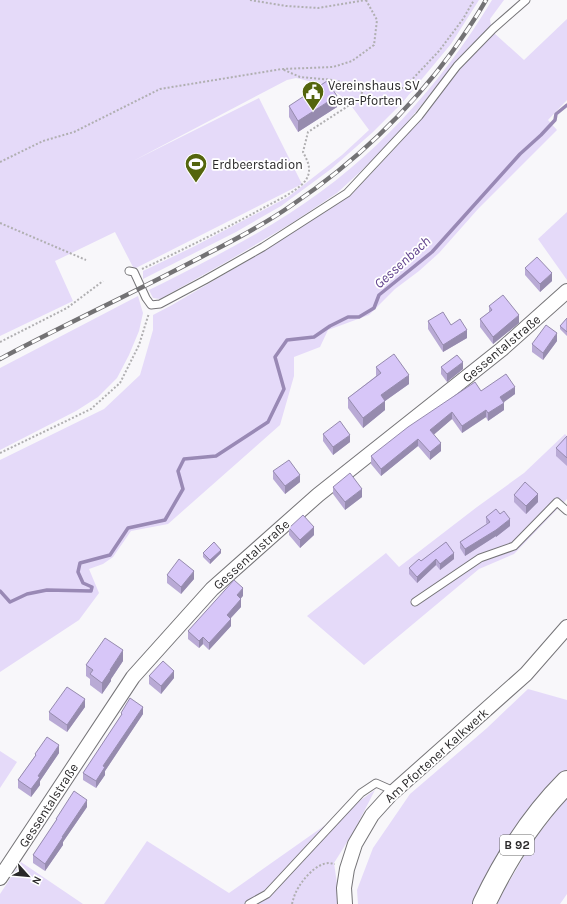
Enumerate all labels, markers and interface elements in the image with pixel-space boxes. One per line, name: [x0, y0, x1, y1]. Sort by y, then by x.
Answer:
place label: Vereinshaus SV Gera-Pforten: [328, 78, 420, 108]
public building icon: Vereinshaus SV Gera-Pforten: [300, 79, 326, 112]
sports icon: Erdbeerstadion: [183, 151, 209, 184]
place label: Erdbeerstadion: [212, 157, 303, 172]
water label: Gessenbach: [370, 232, 434, 292]
street label: Gessentalstraße: [459, 311, 544, 385]
street label: Gessentalstraße: [210, 516, 293, 592]
street label: Am Pfortener Kalkwerk: [381, 705, 491, 806]
street label: Gessentalstraße: [16, 760, 81, 850]
road number: B 92: [500, 835, 534, 855]
north arrow: [8, 856, 48, 896]
text: N: [29, 874, 44, 887]

